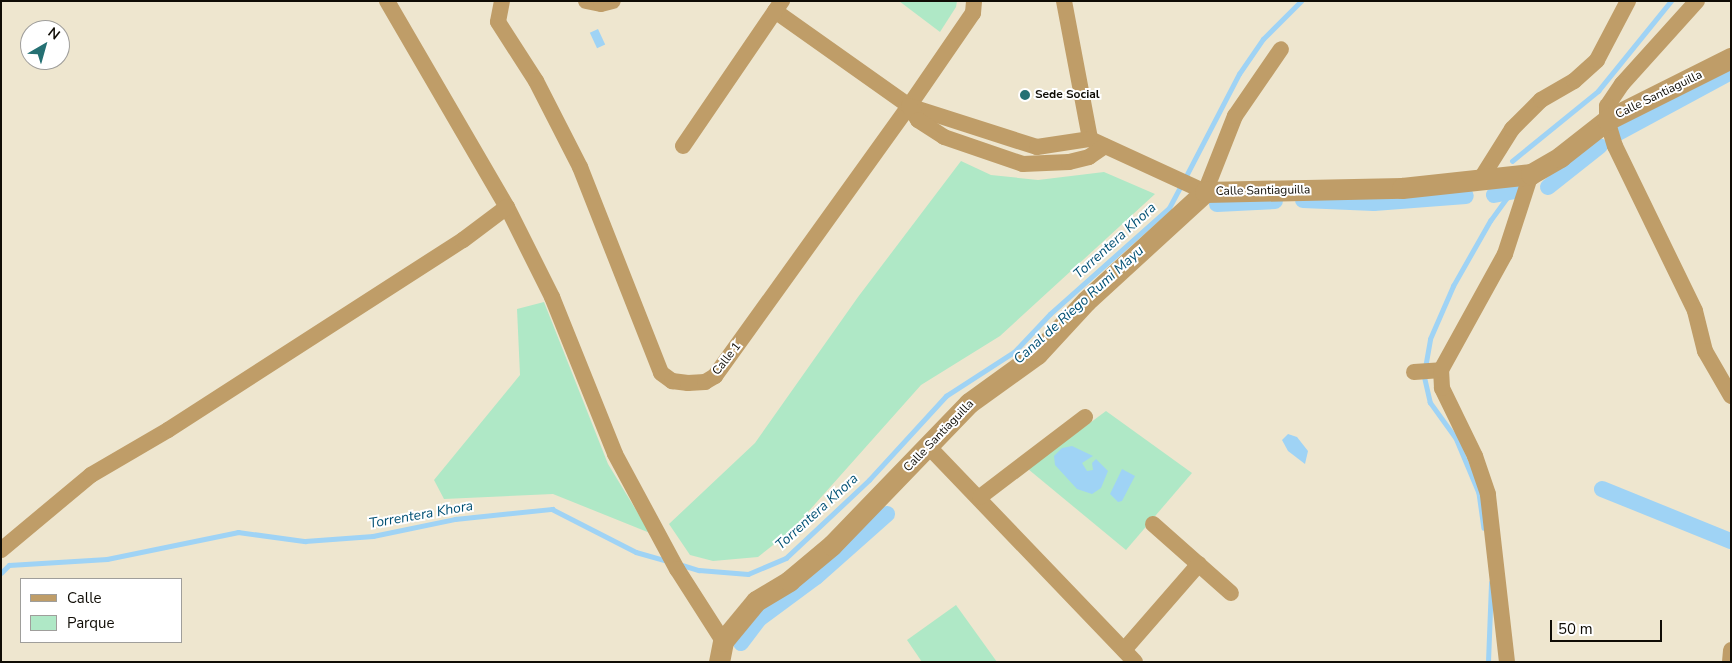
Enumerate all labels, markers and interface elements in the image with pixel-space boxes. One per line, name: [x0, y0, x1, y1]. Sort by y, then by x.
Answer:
north arrow: [20, 20, 70, 70]
text: N: [44, 23, 64, 44]
street label: Calle Santiaguilla: [1613, 68, 1705, 122]
place label: Sede Social: [1035, 88, 1100, 102]
marker: Sede Social: [1019, 89, 1031, 101]
street label: Calle Santiaguilla: [1216, 183, 1310, 199]
water label: Torrentera Khora: [1070, 199, 1160, 283]
water label: Canal de Riego Rumi Mayu: [1011, 242, 1147, 368]
street label: Calle 1: [710, 340, 744, 378]
street label: Calle Santiaguilla: [901, 397, 977, 475]
water label: Torrentera Khora: [772, 470, 862, 554]
water label: Torrentera Khora: [368, 498, 474, 532]
legend: [20, 578, 182, 643]
text: Calle: [67, 588, 102, 608]
scale bar: [1552, 610, 1664, 642]
text: Parque: [67, 613, 115, 633]
text: 50 m: [1558, 619, 1593, 639]

